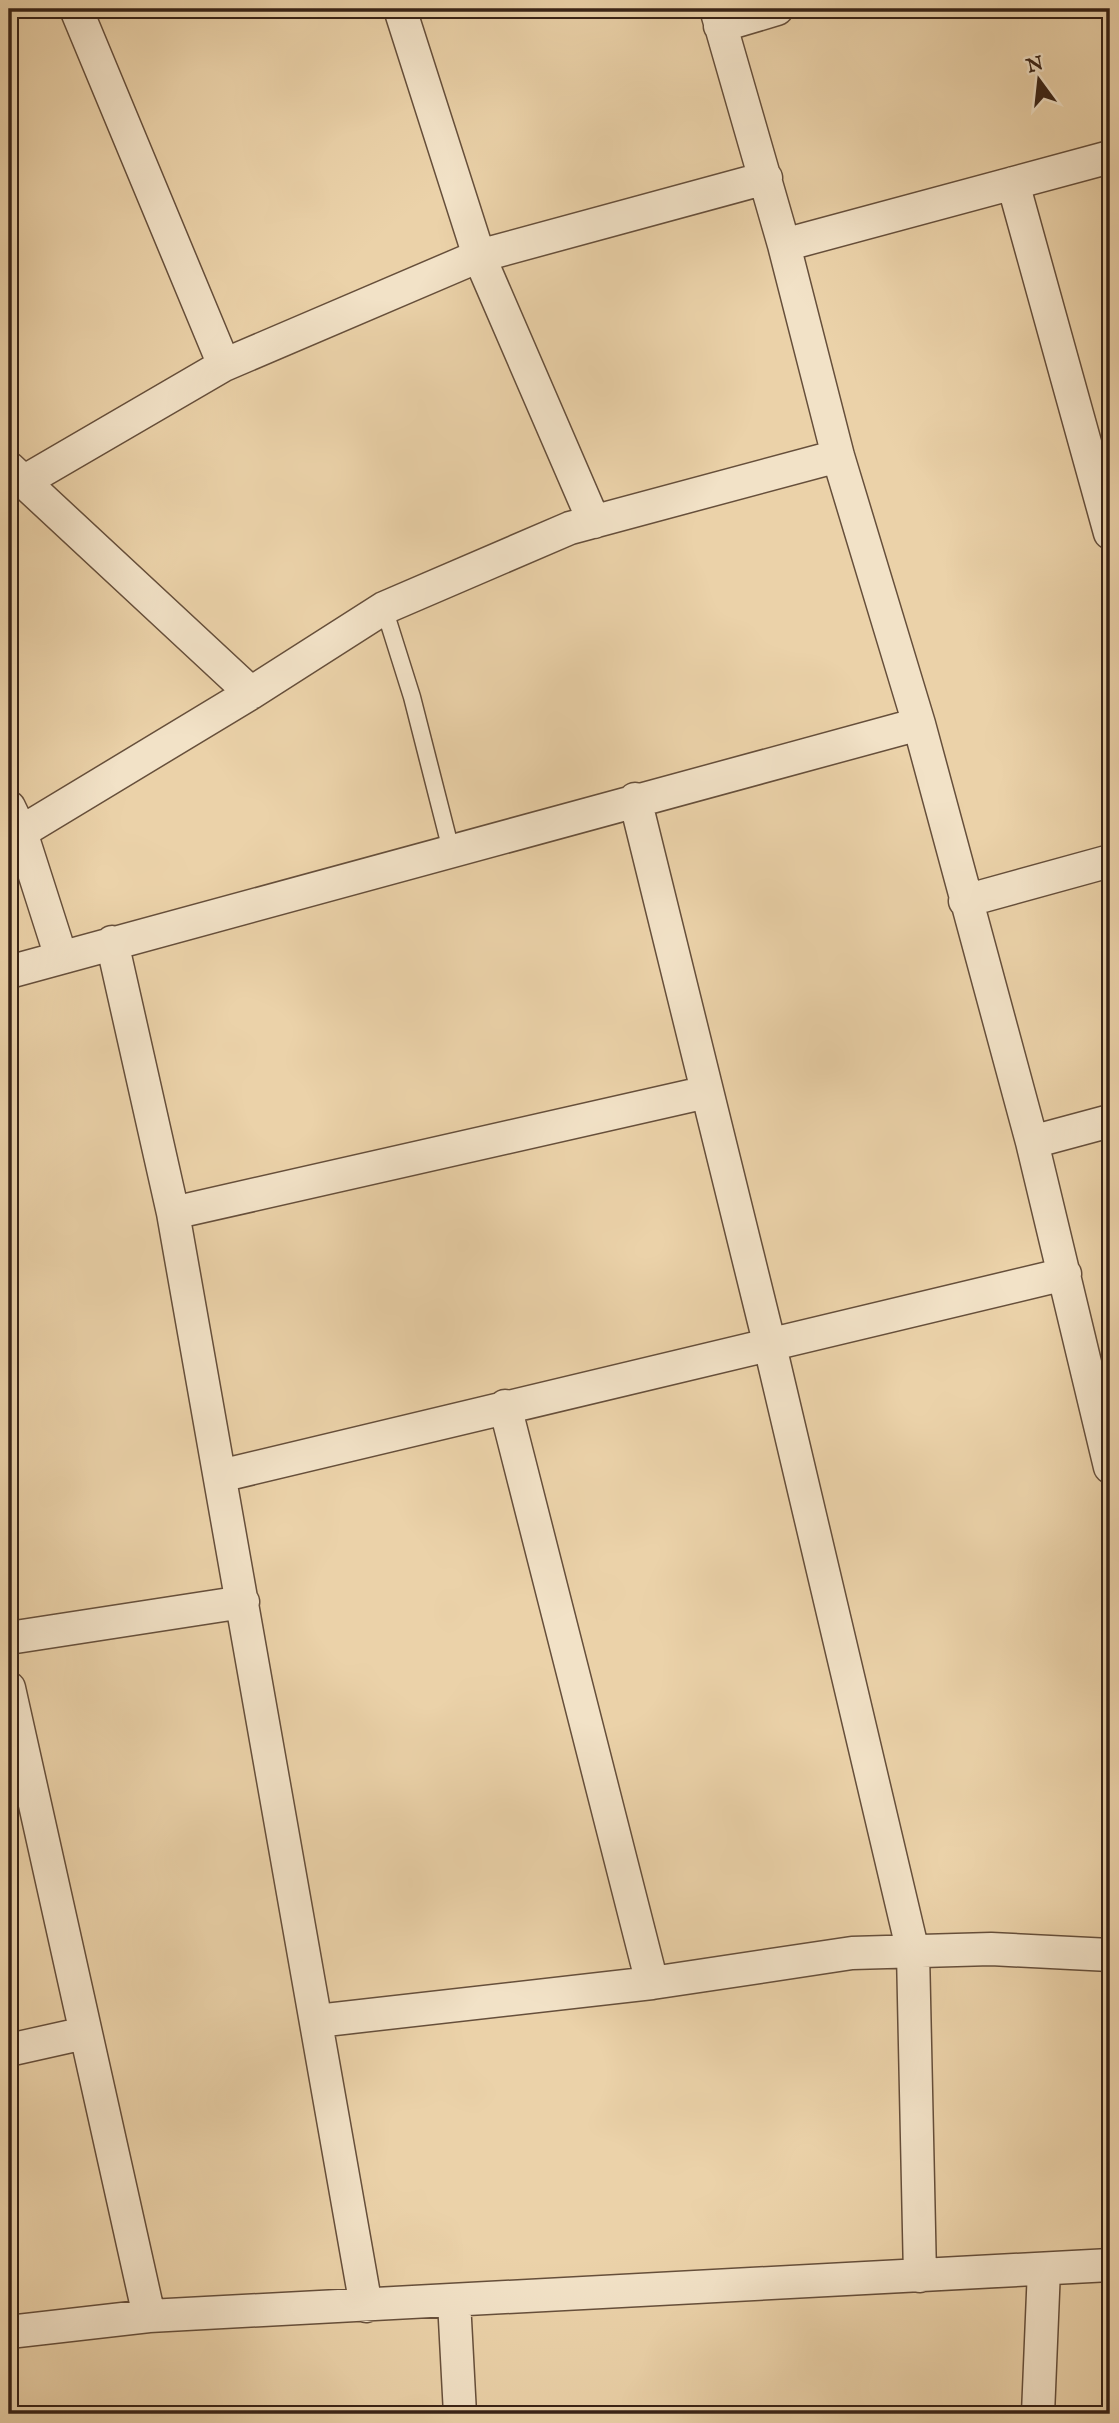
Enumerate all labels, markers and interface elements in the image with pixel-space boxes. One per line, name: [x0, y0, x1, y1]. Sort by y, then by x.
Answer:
north arrow: [1004, 46, 1074, 116]
text: N: [1023, 52, 1047, 79]

